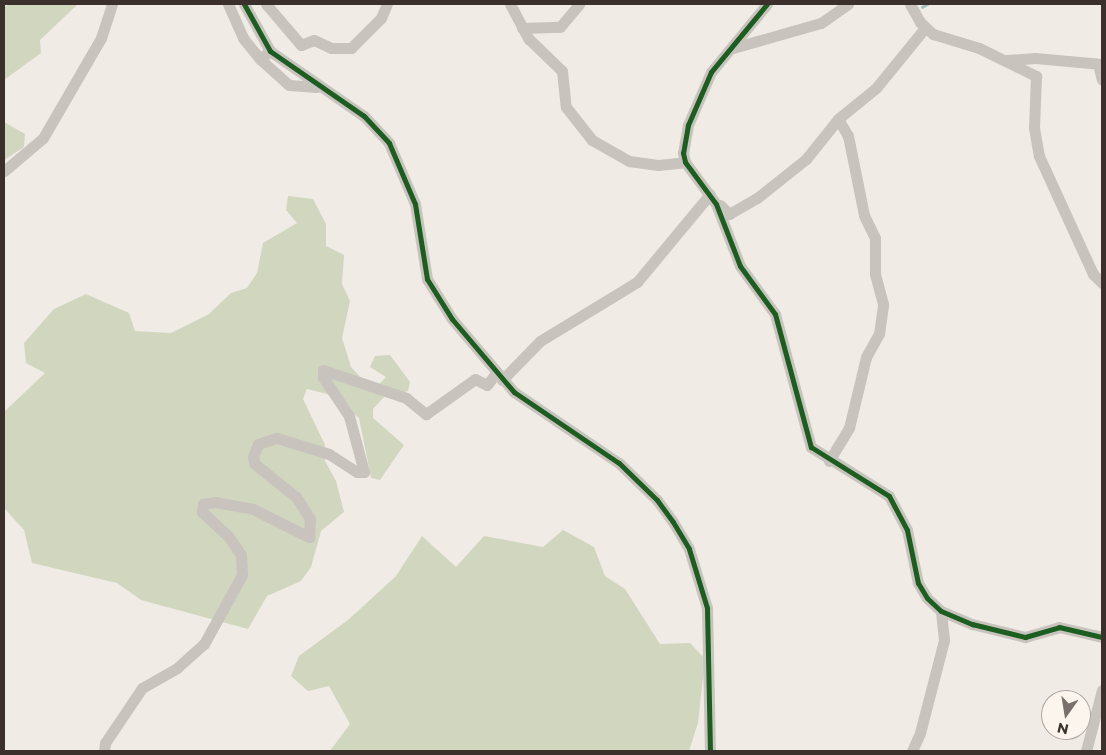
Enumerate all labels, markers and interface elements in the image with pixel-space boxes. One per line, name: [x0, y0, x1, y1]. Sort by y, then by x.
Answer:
north arrow: [1041, 690, 1091, 740]
text: N: [1055, 719, 1070, 739]

